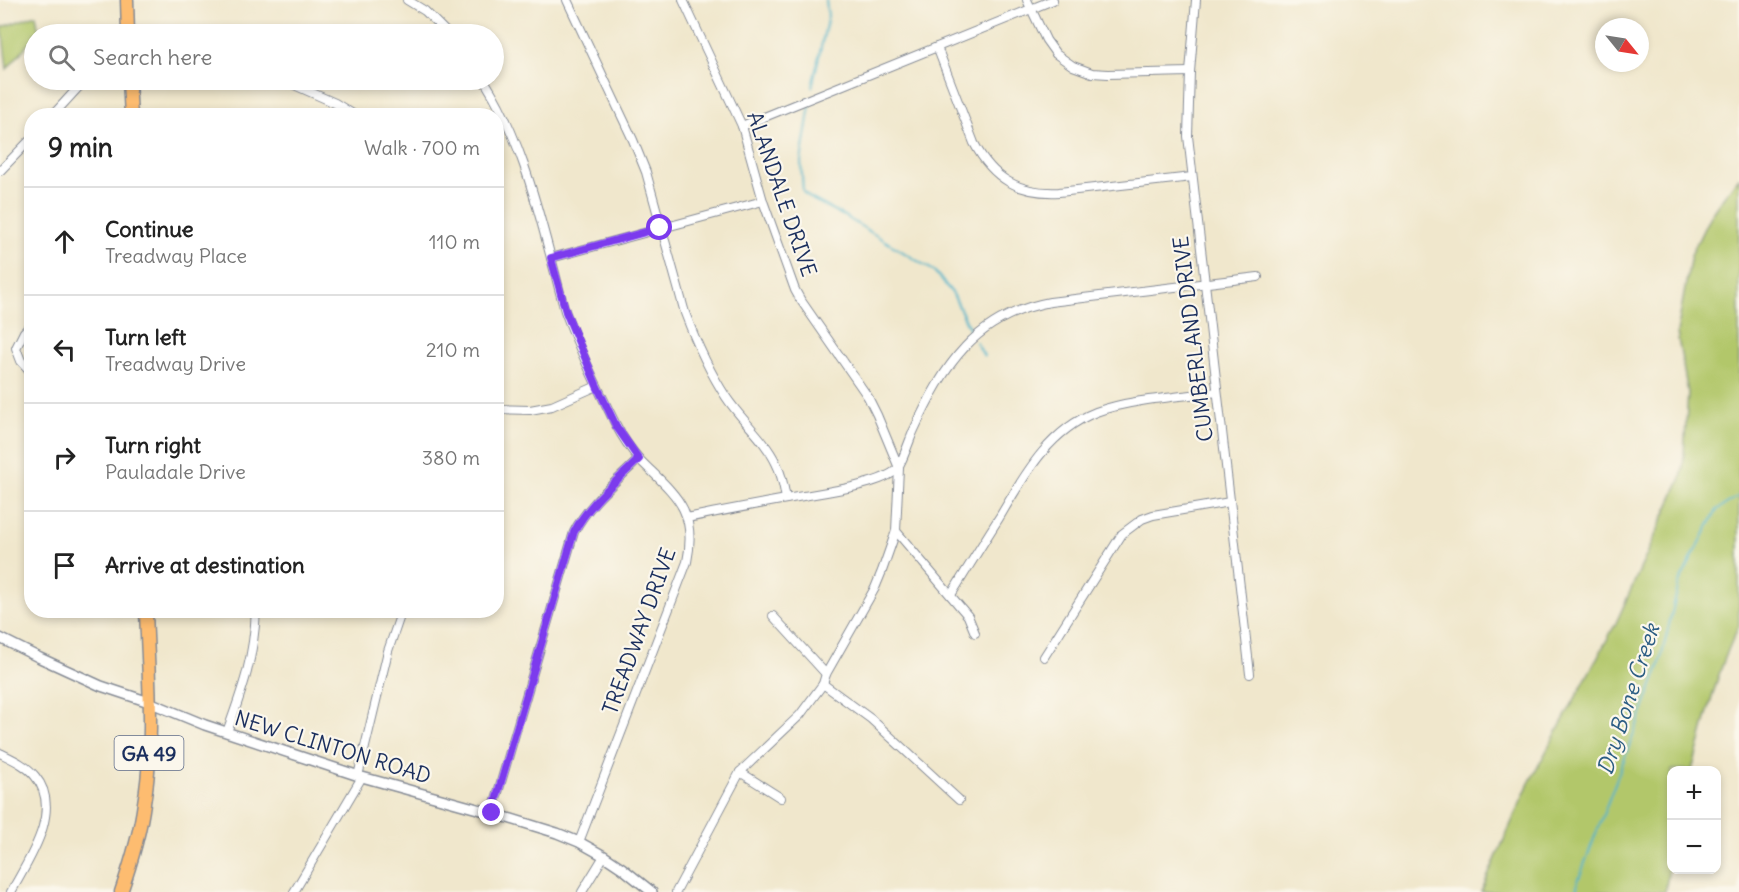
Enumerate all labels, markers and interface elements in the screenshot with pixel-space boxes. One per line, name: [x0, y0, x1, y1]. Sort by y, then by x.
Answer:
north arrow: [1595, 18, 1649, 72]
search box: [24, 24, 504, 90]
icon: search: [45, 41, 78, 74]
text: Search here: [93, 43, 212, 71]
street label: ALANDALE DRIVE: [741, 108, 823, 280]
text: 9 min: [48, 131, 113, 164]
text: Walk · 700 m: [364, 135, 480, 160]
route start: [646, 214, 672, 240]
text: Continue: [105, 215, 194, 243]
icon: ahead: [48, 225, 81, 258]
text: 110 m: [429, 229, 480, 254]
street label: CUMBERLAND DRIVE: [1167, 235, 1219, 443]
text: Treadway Place: [105, 243, 247, 268]
text: Turn left: [105, 323, 186, 351]
icon: left: [48, 333, 81, 366]
text: 210 m: [426, 337, 480, 362]
text: Treadway Drive: [105, 351, 246, 376]
text: Turn right: [105, 431, 201, 459]
icon: right: [48, 441, 81, 474]
text: 380 m: [422, 445, 480, 470]
text: Pauladale Drive: [105, 459, 246, 484]
street label: TREADWAY DRIVE: [596, 544, 682, 718]
icon: arrive: [48, 549, 81, 582]
text: Arrive at destination: [105, 551, 305, 579]
water label: Dry Bone Creek: [1591, 619, 1666, 778]
street label: NEW CLINTON ROAD: [232, 704, 434, 790]
road number: GA 49: [114, 736, 184, 770]
map controls: [1667, 766, 1721, 874]
button: +: [1667, 766, 1721, 820]
route end: [478, 799, 504, 825]
button: −: [1667, 820, 1721, 874]

